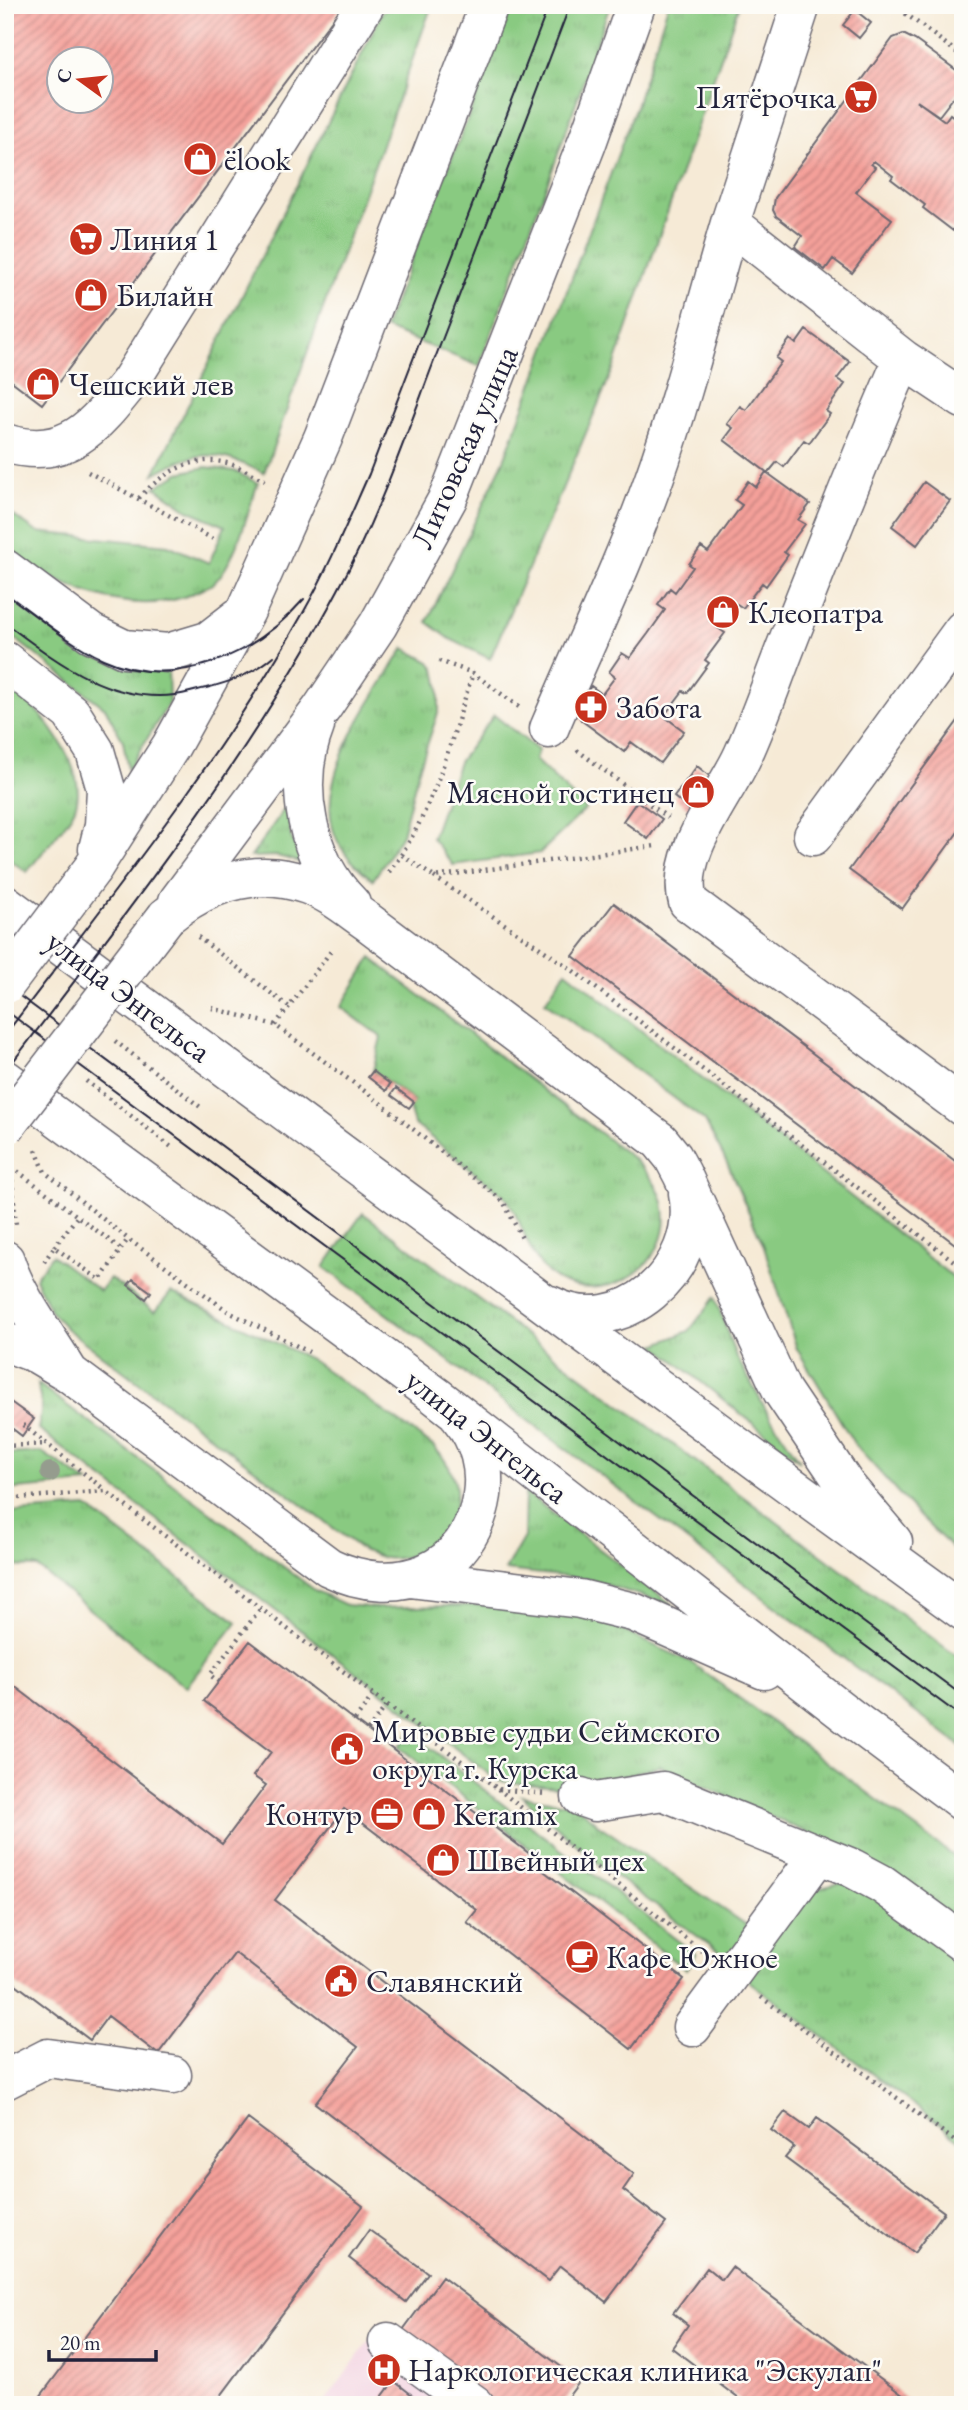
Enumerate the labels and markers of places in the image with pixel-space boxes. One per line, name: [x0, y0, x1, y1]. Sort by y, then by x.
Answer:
place label: Пятёрочка: [695, 76, 836, 118]
supermarket icon: Пятёрочка: [842, 78, 880, 116]
place label: ёlook: [224, 138, 291, 180]
shop icon: ёlook: [181, 140, 219, 178]
place label: Линия 1: [110, 218, 219, 260]
supermarket icon: Линия 1: [67, 220, 105, 258]
place label: Билайн: [116, 274, 213, 316]
shop icon: Билайн: [72, 276, 110, 314]
place label: Чешский лев: [68, 363, 234, 405]
shop icon: Чешский лев: [24, 365, 62, 403]
place label: Клеопатра: [748, 591, 883, 633]
shop icon: Клеопатра: [704, 593, 742, 631]
place label: Забота: [616, 686, 702, 728]
pharmacy icon: Забота: [572, 688, 610, 726]
place label: Мясной гостинец: [447, 771, 675, 813]
shop icon: Мясной гостинец: [679, 773, 717, 811]
place label: Мировые судьи Сеймского округа г. Курска: [372, 1710, 720, 1789]
public building icon: Мировые судьи Сеймского округа г. Курска: [328, 1730, 366, 1768]
place label: Контур: [265, 1793, 362, 1835]
place label: Keramix: [453, 1793, 557, 1835]
office icon: Контур: [368, 1795, 406, 1833]
shop icon: Keramix: [410, 1795, 448, 1833]
place label: Швейный цех: [467, 1839, 645, 1881]
shop icon: Швейный цех: [424, 1841, 462, 1879]
place label: Кафе Южное: [606, 1936, 778, 1978]
cafe icon: Кафе Южное: [563, 1938, 601, 1976]
place label: Славянский: [366, 1960, 523, 2002]
public building icon: Славянский: [322, 1962, 360, 2000]
place label: Наркологическая клиника "Эскулап": [408, 2349, 882, 2391]
hospital icon: Наркологическая клиника "Эскулап": [365, 2351, 403, 2389]

